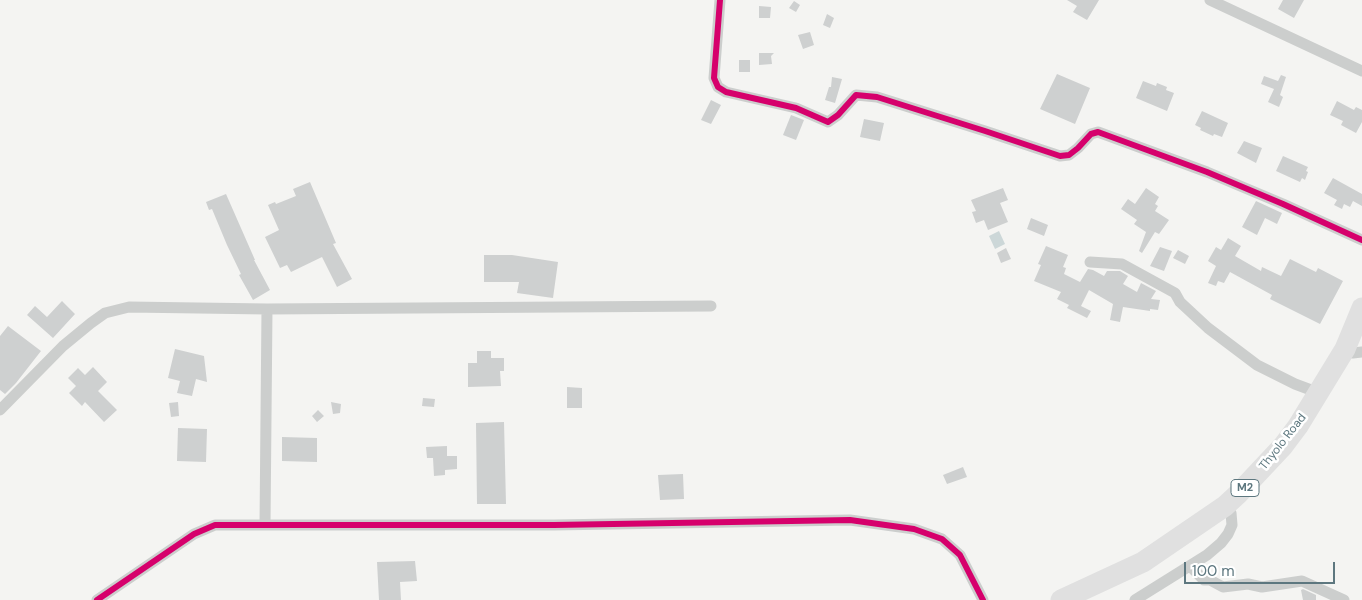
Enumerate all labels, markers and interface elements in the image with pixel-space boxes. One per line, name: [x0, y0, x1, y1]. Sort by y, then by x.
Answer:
street label: Thyolo Road: [1257, 411, 1309, 473]
road number: M2: [1231, 479, 1259, 496]
scale bar: [1187, 552, 1338, 584]
text: 100 m: [1192, 561, 1235, 581]

